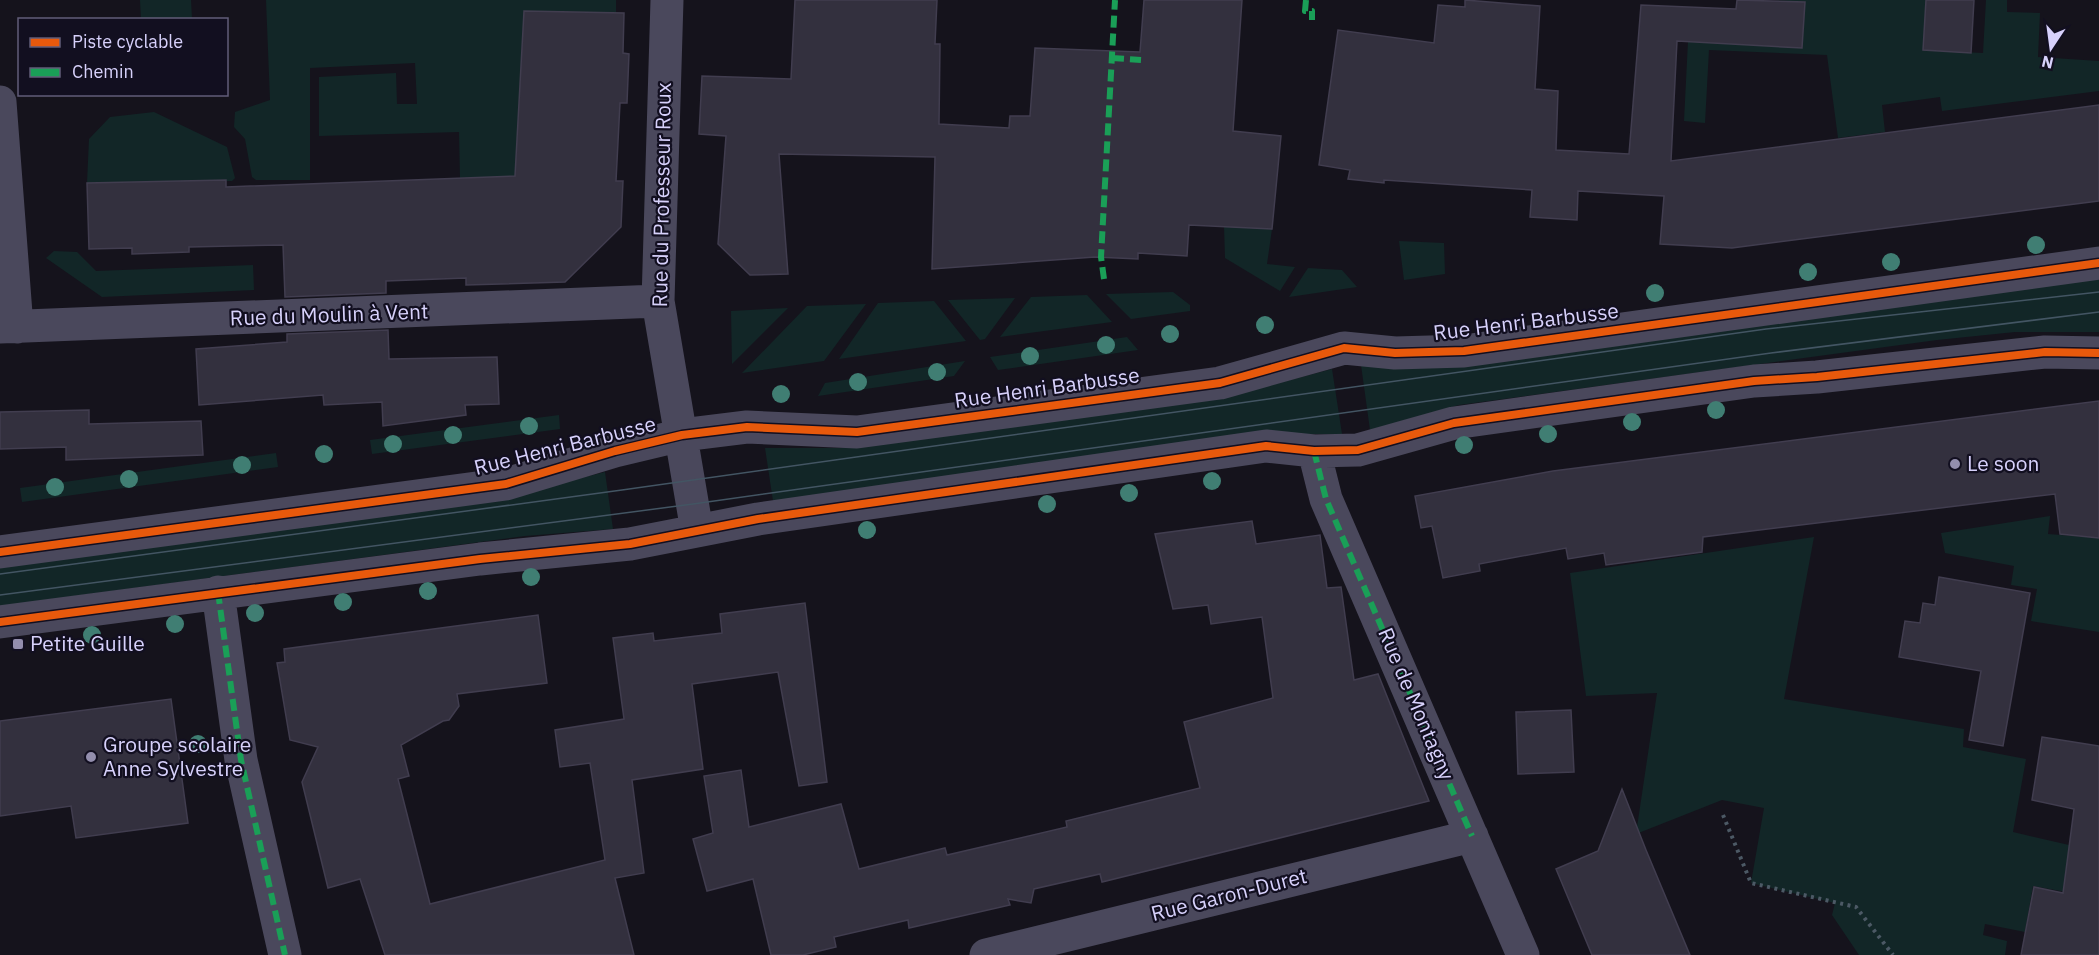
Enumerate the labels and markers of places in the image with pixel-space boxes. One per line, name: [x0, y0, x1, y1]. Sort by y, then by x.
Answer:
place label: Le soon: [1967, 449, 2039, 477]
marker: Le soon: [1948, 457, 1962, 471]
place label: Petite Guille: [30, 629, 145, 657]
marker: Petite Guille: [11, 637, 25, 651]
place label: Groupe scolaire Anne Sylvestre: [103, 730, 251, 782]
marker: Groupe scolaire Anne Sylvestre: [84, 750, 98, 764]

